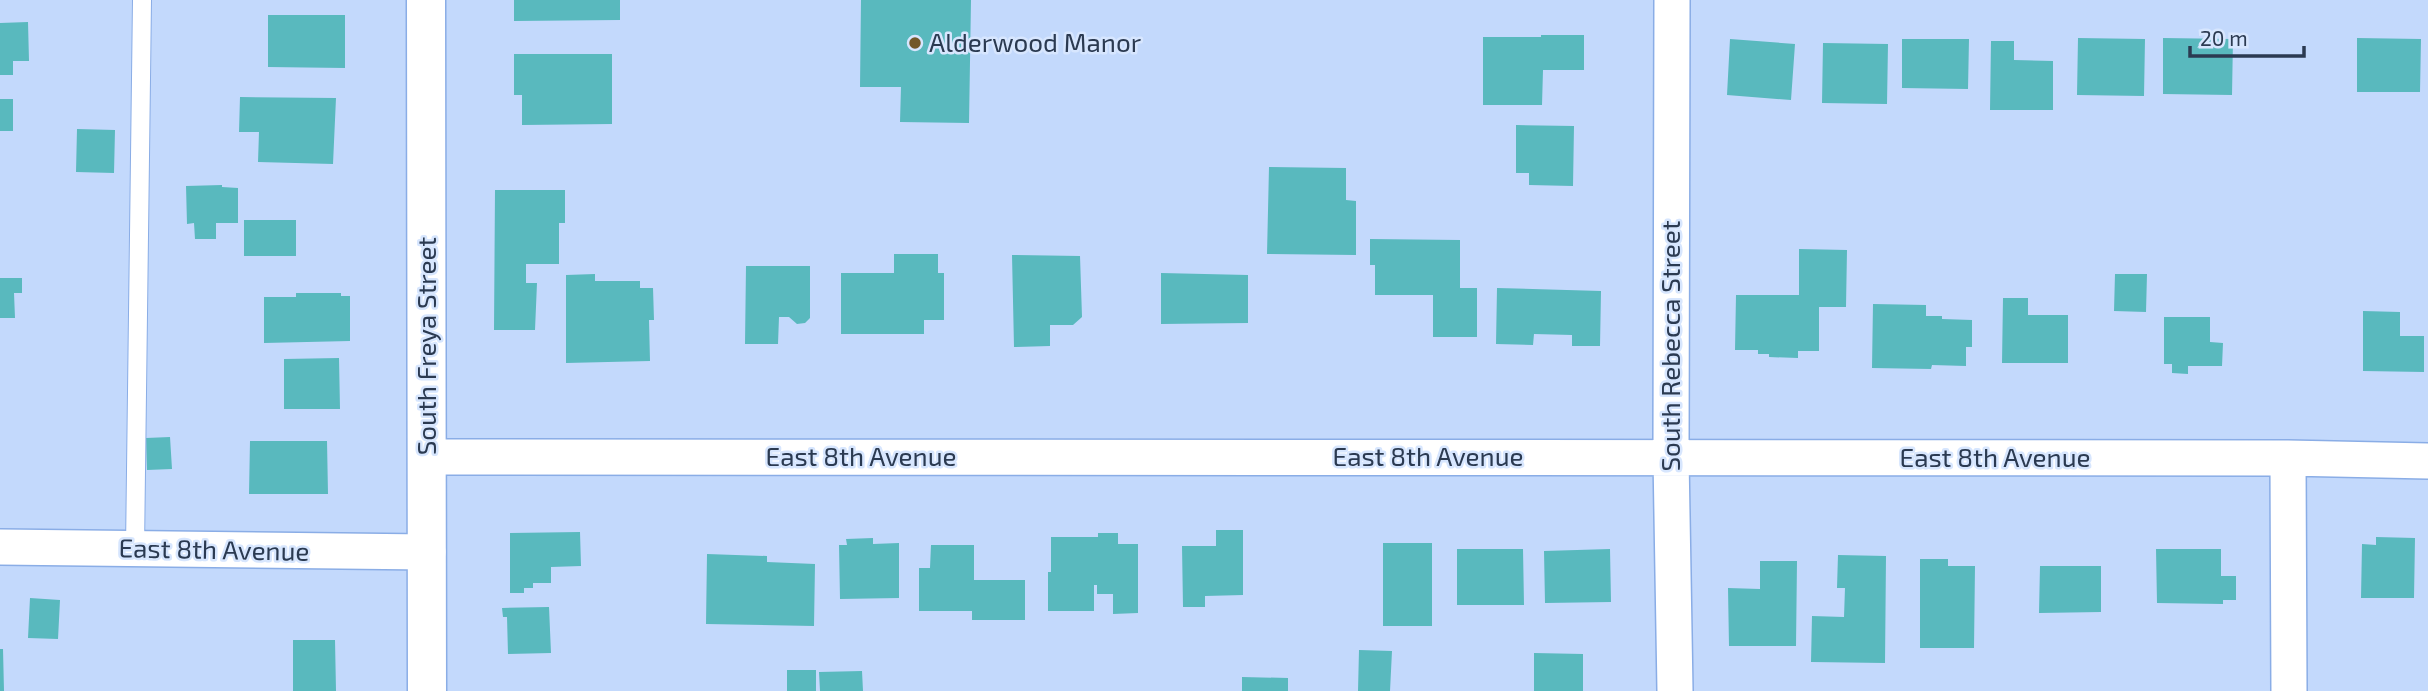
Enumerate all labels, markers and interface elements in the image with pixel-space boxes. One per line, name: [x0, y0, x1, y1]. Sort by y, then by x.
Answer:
scale bar: [2190, 14, 2304, 58]
text: 20 m: [2200, 25, 2248, 50]
place label: Alderwood Manor: [929, 26, 1141, 57]
marker: Alderwood Manor: [907, 35, 923, 51]
street label: South Rebecca Street: [1654, 220, 1685, 472]
street label: South Freya Street: [410, 237, 441, 455]
street label: East 8th Avenue: [766, 440, 956, 471]
street label: East 8th Avenue: [1333, 440, 1523, 471]
street label: East 8th Avenue: [1900, 441, 2090, 472]
street label: East 8th Avenue: [118, 531, 310, 566]

